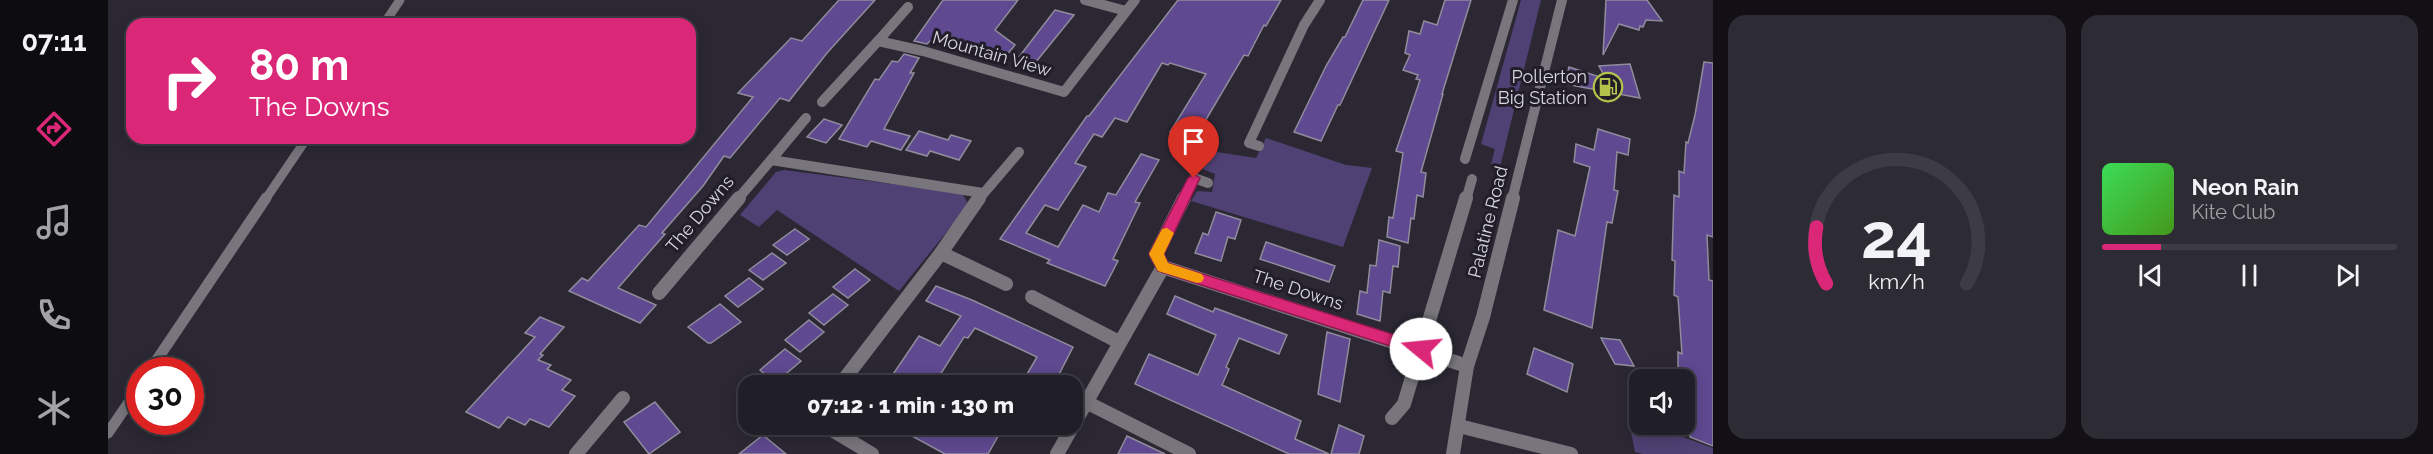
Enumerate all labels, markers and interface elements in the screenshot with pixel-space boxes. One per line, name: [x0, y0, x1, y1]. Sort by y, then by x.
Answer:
text: 07:11: [21, 26, 87, 57]
street label: Mountain View: [930, 27, 1054, 81]
text: 80 m: [249, 41, 349, 90]
icon: right: [150, 42, 228, 120]
place label: Pollerton Big Station: [1498, 66, 1587, 108]
fuel station icon: Pollerton Big Station: [1592, 71, 1624, 103]
text: The Downs: [249, 91, 390, 122]
icon: directions: [33, 108, 75, 150]
pin: [1168, 116, 1219, 178]
icon: arrive: [1177, 125, 1210, 158]
street label: Palatine Road: [1463, 164, 1512, 280]
street label: The Downs: [661, 171, 738, 256]
text: Neon Rain: [2192, 174, 2299, 200]
text: 24: [1861, 199, 1932, 273]
text: Kite Club: [2192, 200, 2275, 224]
icon: music: [33, 201, 75, 243]
icon: previous: [2134, 259, 2167, 292]
icon: pause: [2233, 259, 2266, 292]
icon: next: [2331, 259, 2364, 292]
street label: The Downs: [1250, 265, 1346, 314]
text: km/h: [1868, 269, 1925, 294]
icon: phone: [33, 294, 75, 336]
position arrow: [1389, 317, 1453, 381]
speed limit sign: 30: [126, 357, 204, 435]
map controls: [1629, 369, 1695, 435]
button: sound: [1629, 369, 1695, 435]
icon: climate: [33, 387, 75, 429]
text: 07:12 · 1 min · 130 m: [807, 392, 1014, 418]

